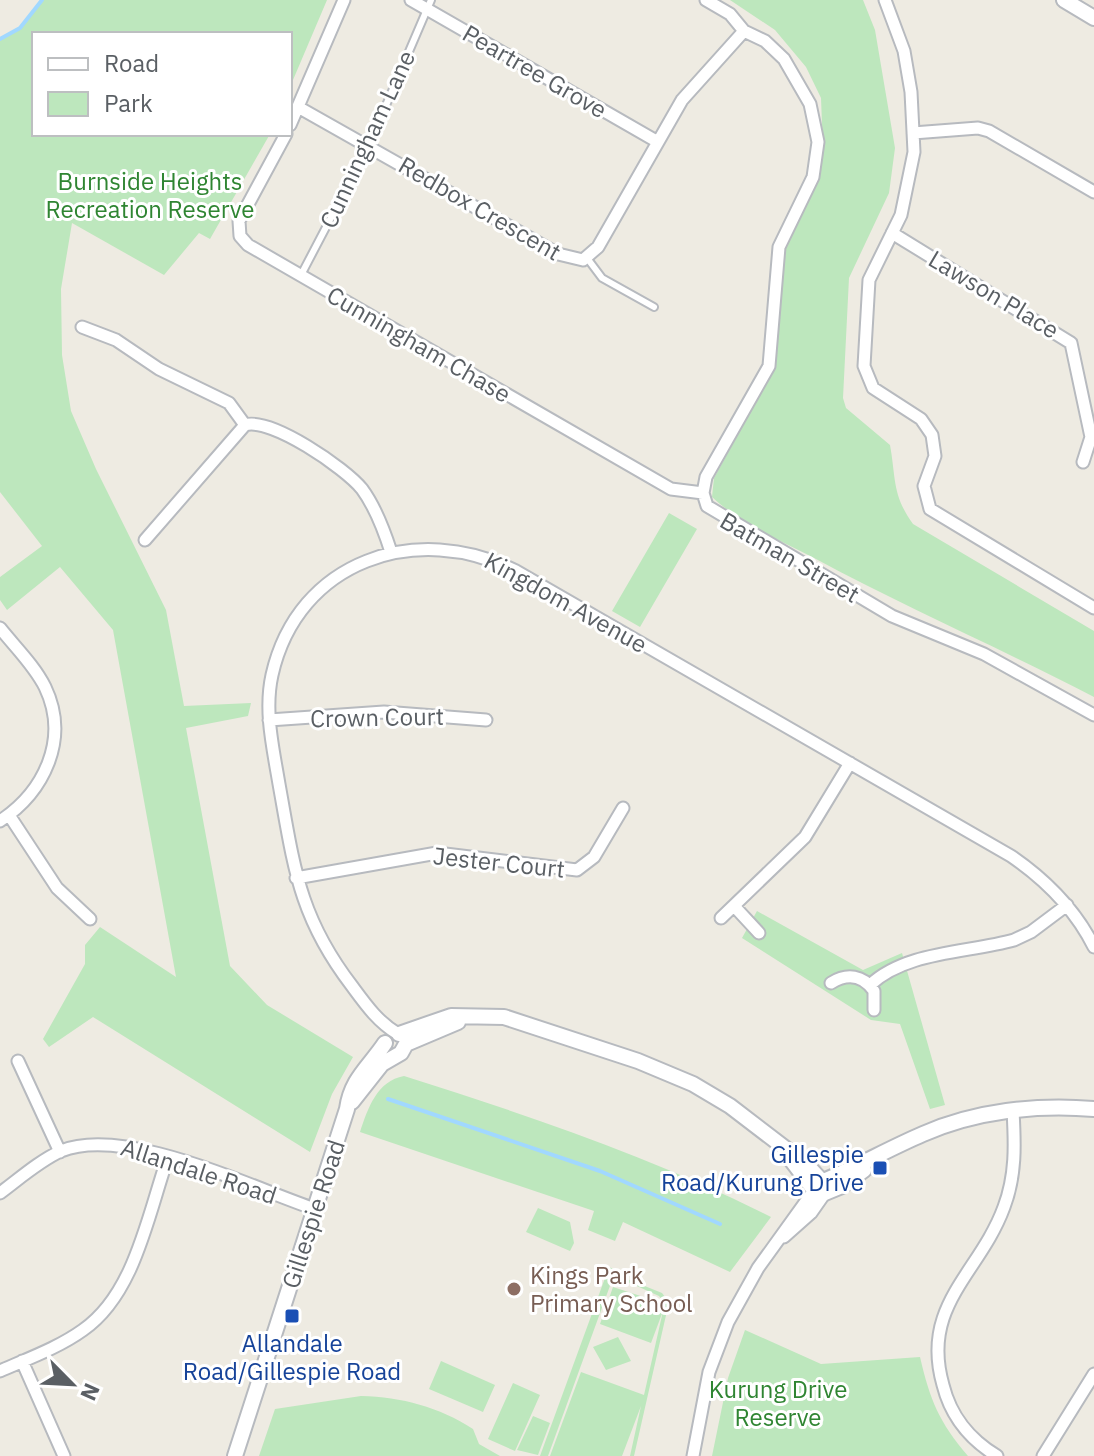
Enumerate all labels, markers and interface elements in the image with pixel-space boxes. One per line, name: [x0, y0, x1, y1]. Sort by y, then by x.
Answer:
street label: Peartree Grove: [457, 17, 613, 125]
legend: [32, 32, 292, 136]
street label: Cunningham Lane: [312, 45, 422, 233]
text: Road: [104, 47, 159, 79]
text: Park: [104, 87, 153, 119]
street label: Redbox Crescent: [393, 148, 567, 268]
park label: Burnside Heights Recreation Reserve: [46, 165, 254, 225]
street label: Lawson Place: [923, 243, 1065, 345]
street label: Cunningham Chase: [321, 278, 517, 410]
street label: Batman Street: [715, 504, 865, 610]
street label: Kingdom Avenue: [479, 544, 653, 660]
street label: Crown Court: [310, 700, 444, 734]
street label: Jester Court: [432, 839, 566, 885]
street label: Allandale Road: [117, 1131, 281, 1211]
street label: Gillespie Road: [274, 1136, 352, 1292]
place label: Gillespie Road/Kurung Drive: [661, 1138, 864, 1198]
marker: Gillespie Road/Kurung Drive: [871, 1159, 889, 1177]
place label: Kings Park Primary School: [530, 1259, 693, 1319]
marker: Kings Park Primary School: [505, 1280, 523, 1298]
marker: Allandale Road/Gillespie Road: [283, 1307, 301, 1325]
place label: Allandale Road/Gillespie Road: [183, 1327, 401, 1387]
north arrow: [32, 1344, 112, 1424]
park label: Kurung Drive Reserve: [709, 1373, 847, 1433]
text: N: [74, 1379, 107, 1406]

